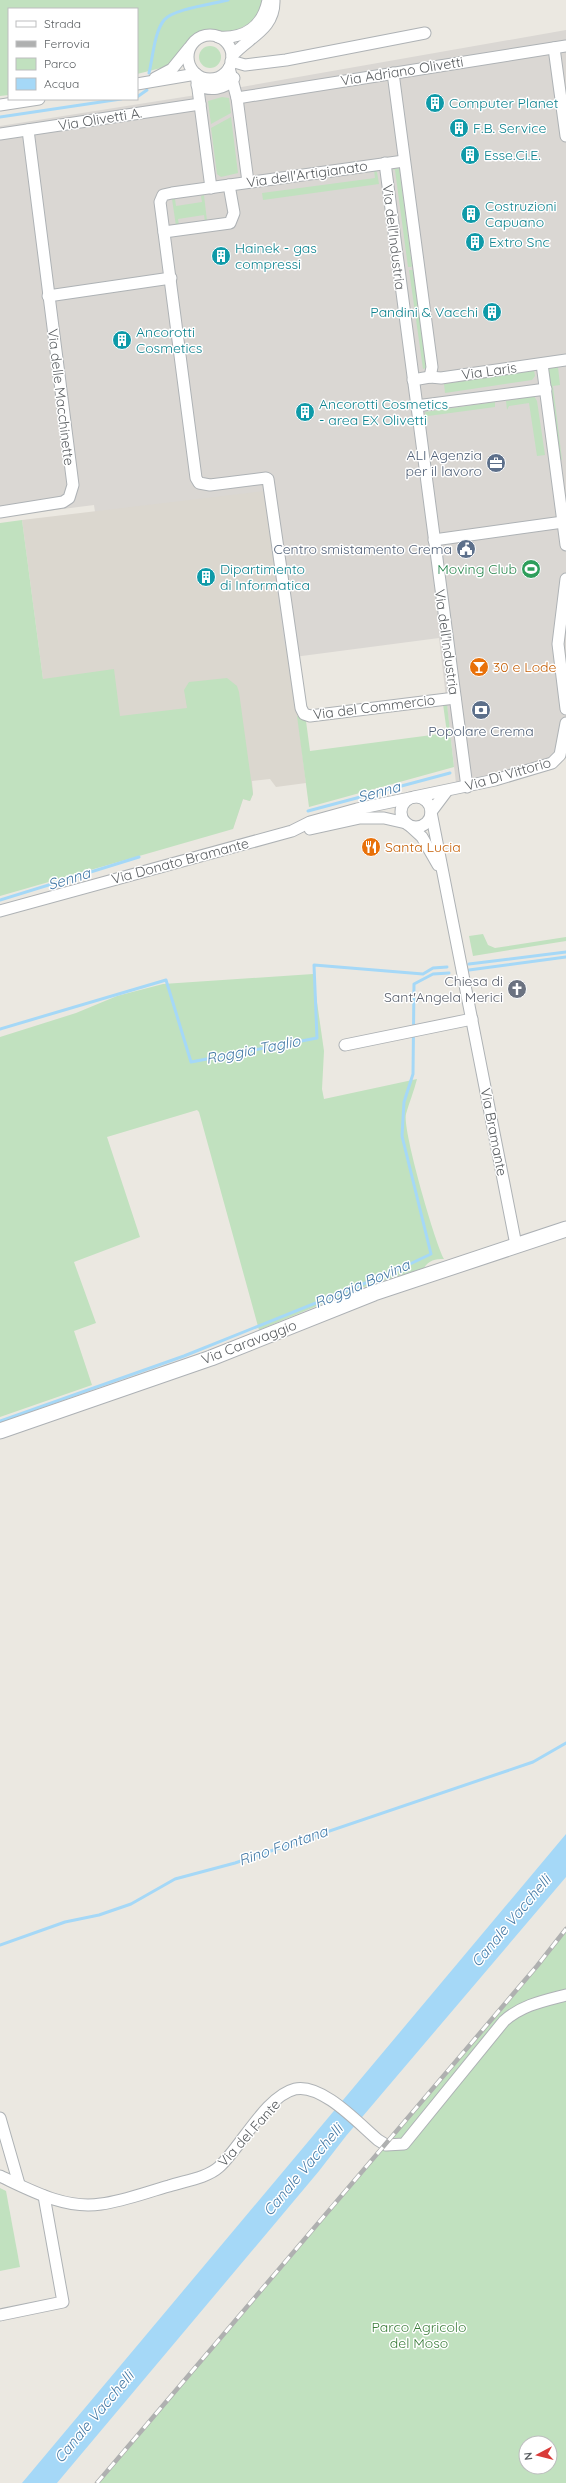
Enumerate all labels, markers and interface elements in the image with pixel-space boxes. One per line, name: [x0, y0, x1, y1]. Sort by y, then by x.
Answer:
legend: [8, 8, 138, 100]
text: Strada: [44, 16, 81, 31]
text: Ferrovia: [44, 36, 90, 51]
street label: Via Adriano Olivetti: [339, 52, 465, 90]
text: Parco: [44, 56, 76, 71]
text: Acqua: [44, 76, 79, 91]
building icon: Computer Planet: [424, 92, 446, 114]
place label: Computer Planet: [449, 94, 559, 112]
street label: Via Olivetti A.: [57, 103, 143, 135]
building icon: F.B. Service: [448, 117, 470, 139]
place label: F.B. Service: [473, 119, 546, 137]
building icon: Esse.Ci.E.: [459, 144, 481, 166]
place label: Esse.Ci.E.: [484, 146, 541, 164]
street label: Via dell'Artigianato: [245, 157, 369, 191]
street label: Via dell'Industria: [379, 183, 409, 291]
place label: Costruzioni Capuano: [485, 197, 557, 231]
building icon: Costruzioni Capuano: [460, 203, 482, 225]
building icon: Extro Snc: [464, 231, 486, 253]
place label: Extro Snc: [489, 233, 550, 251]
place label: Hainek - gas compressi: [235, 239, 317, 273]
building icon: Hainek - gas compressi: [210, 245, 232, 267]
building icon: Pandini & Vacchi: [481, 301, 503, 323]
place label: Pandini & Vacchi: [370, 303, 478, 321]
place label: Ancorotti Cosmetics: [136, 323, 202, 357]
street label: Via delle Macchinette: [44, 327, 78, 467]
building icon: Ancorotti Cosmetics: [111, 329, 133, 351]
street label: Via Laris: [460, 358, 518, 384]
place label: Ancorotti Cosmetics - area EX Olivetti: [319, 395, 448, 429]
building icon: Ancorotti Cosmetics - area EX Olivetti: [294, 401, 316, 423]
place label: ALI Agenzia per il lavoro: [405, 446, 482, 480]
office icon: ALI Agenzia per il lavoro: [485, 452, 507, 474]
public building icon: Centro smistamento Crema: [455, 538, 477, 560]
place label: Centro smistamento Crema: [274, 540, 452, 558]
sports icon: Moving Club: [520, 558, 542, 580]
place label: Dipartimento di Informatica: [220, 560, 310, 594]
place label: Moving Club: [437, 560, 517, 578]
building icon: Dipartimento di Informatica: [195, 566, 217, 588]
street label: Via dell'Industria: [431, 588, 463, 696]
bar icon: 30 e Lode: [468, 656, 490, 678]
place label: 30 e Lode: [493, 658, 557, 676]
street label: Via del Commercio: [312, 691, 436, 723]
bank icon: Popolare Crema: [470, 699, 492, 721]
place label: Popolare Crema: [428, 722, 534, 740]
street label: Via Di Vittorio: [463, 753, 553, 795]
water label: Senna: [355, 776, 403, 806]
street label: Via Donato Bramante: [109, 834, 251, 888]
restaurant icon: Santa Lucia: [360, 836, 382, 858]
place label: Santa Lucia: [385, 838, 461, 856]
water label: Senna: [45, 863, 93, 894]
place label: Chiesa di Sant'Angela Merici: [384, 972, 503, 1006]
church icon: Chiesa di Sant'Angela Merici: [506, 978, 528, 1000]
water label: Roggia Taglio: [204, 1031, 303, 1068]
street label: Via Bramante: [477, 1086, 511, 1178]
water label: Roggia Bovina: [311, 1255, 413, 1312]
street label: Via Caravaggio: [199, 1316, 299, 1368]
water label: Rino Fontana: [236, 1821, 331, 1870]
water label: Canale Vacchelli: [467, 1870, 556, 1970]
street label: Via del Fante: [214, 2095, 284, 2171]
water label: Canale Vacchelli: [259, 2119, 348, 2219]
park label: Parco Agricolo del Moso: [372, 2318, 466, 2352]
water label: Canale Vacchelli: [50, 2366, 139, 2466]
north arrow: [518, 2435, 558, 2475]
text: N: [521, 2451, 536, 2461]

